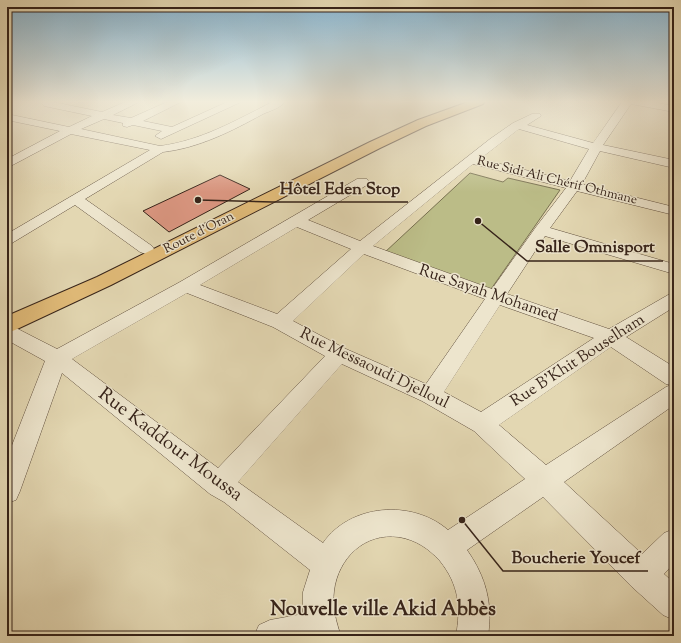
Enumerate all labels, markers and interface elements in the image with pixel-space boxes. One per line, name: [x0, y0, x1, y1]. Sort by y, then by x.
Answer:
street label: Rue Sidi Ali Chérif Othmane: [475, 152, 639, 210]
callout: Hôtel Eden Stop: [272, 173, 408, 202]
text: Hôtel Eden Stop: [280, 178, 401, 202]
street label: Route d'Oran: [161, 207, 238, 259]
callout: Salle Omnisport: [527, 232, 663, 261]
text: Salle Omnisport: [535, 236, 655, 260]
street label: Rue Sayah Mohamed: [416, 259, 560, 329]
street label: Rue B'Khit Bouselham: [506, 309, 650, 413]
street label: Rue Messaoudi Djelloul: [295, 323, 453, 415]
street label: Rue Kaddour Moussa: [92, 382, 248, 509]
callout: Boucherie Youcef: [503, 542, 648, 571]
text: Boucherie Youcef: [512, 547, 642, 571]
district label: Nouvelle ville Akid Abbès: [270, 596, 496, 625]

